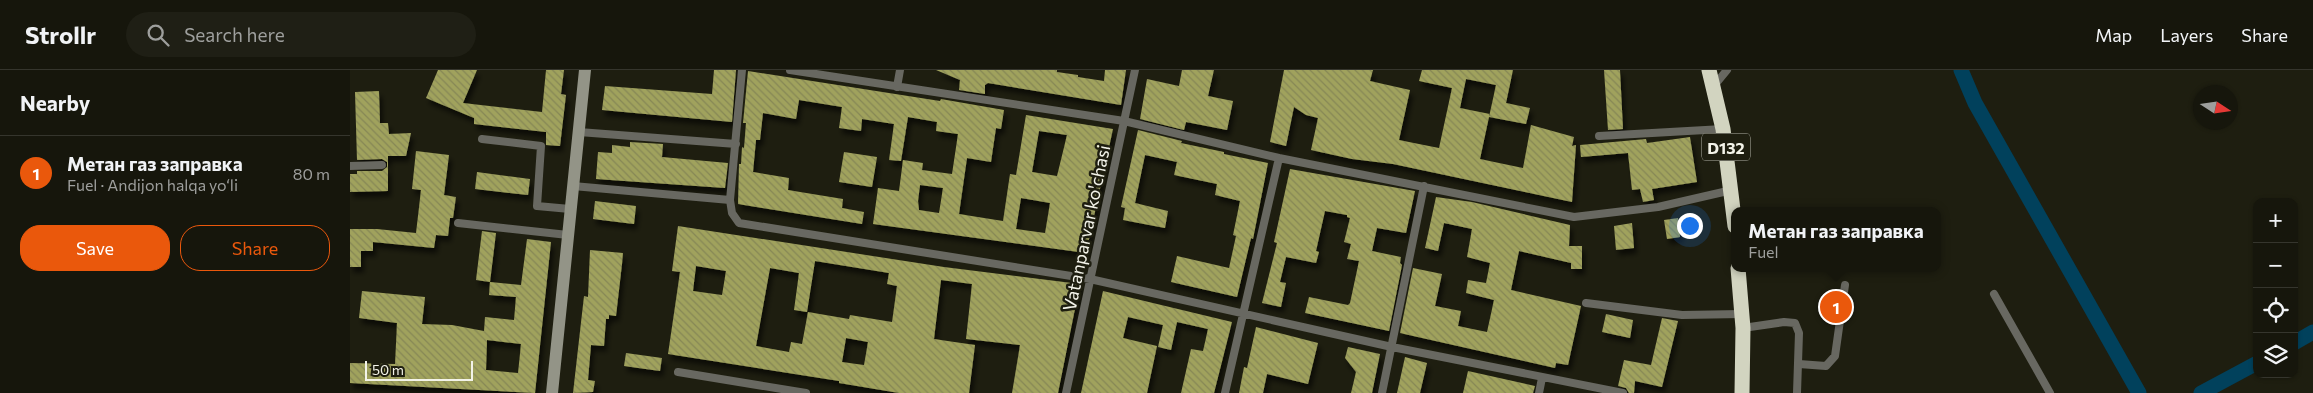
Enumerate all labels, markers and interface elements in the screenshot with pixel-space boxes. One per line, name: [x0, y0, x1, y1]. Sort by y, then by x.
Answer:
search box: [126, 12, 476, 57]
text: Strollr: [25, 20, 96, 49]
icon: search: [144, 21, 172, 49]
text: Search here: [184, 23, 285, 46]
text: Map: [2095, 24, 2132, 46]
text: Layers: [2160, 24, 2213, 46]
text: Share: [2241, 24, 2288, 46]
north arrow: [2193, 85, 2238, 130]
text: Nearby: [20, 90, 90, 115]
road number: D132: [1702, 134, 1750, 160]
street label: Vatanparvar ko'chasi: [1058, 143, 1114, 313]
text: Метан газ заправка: [67, 152, 243, 175]
text: 1: [32, 164, 40, 183]
text: 80 m: [293, 164, 330, 183]
text: Fuel · Andijon halqa yo‘li: [67, 175, 238, 194]
map controls: [2253, 198, 2298, 378]
button: +: [2253, 198, 2298, 243]
popup: [1731, 207, 1941, 272]
your location: [1677, 213, 1703, 239]
text: Метан газ заправка: [1748, 219, 1924, 242]
button: Save: [20, 225, 170, 271]
button: Share: [180, 225, 330, 271]
text: Fuel: [1748, 242, 1779, 261]
button: −: [2253, 243, 2298, 288]
pin: 1: [1820, 288, 1852, 326]
button: locate: [2253, 288, 2298, 333]
button: layers: [2253, 333, 2298, 378]
scale bar: [365, 358, 472, 381]
text: 50 m: [372, 361, 404, 378]

